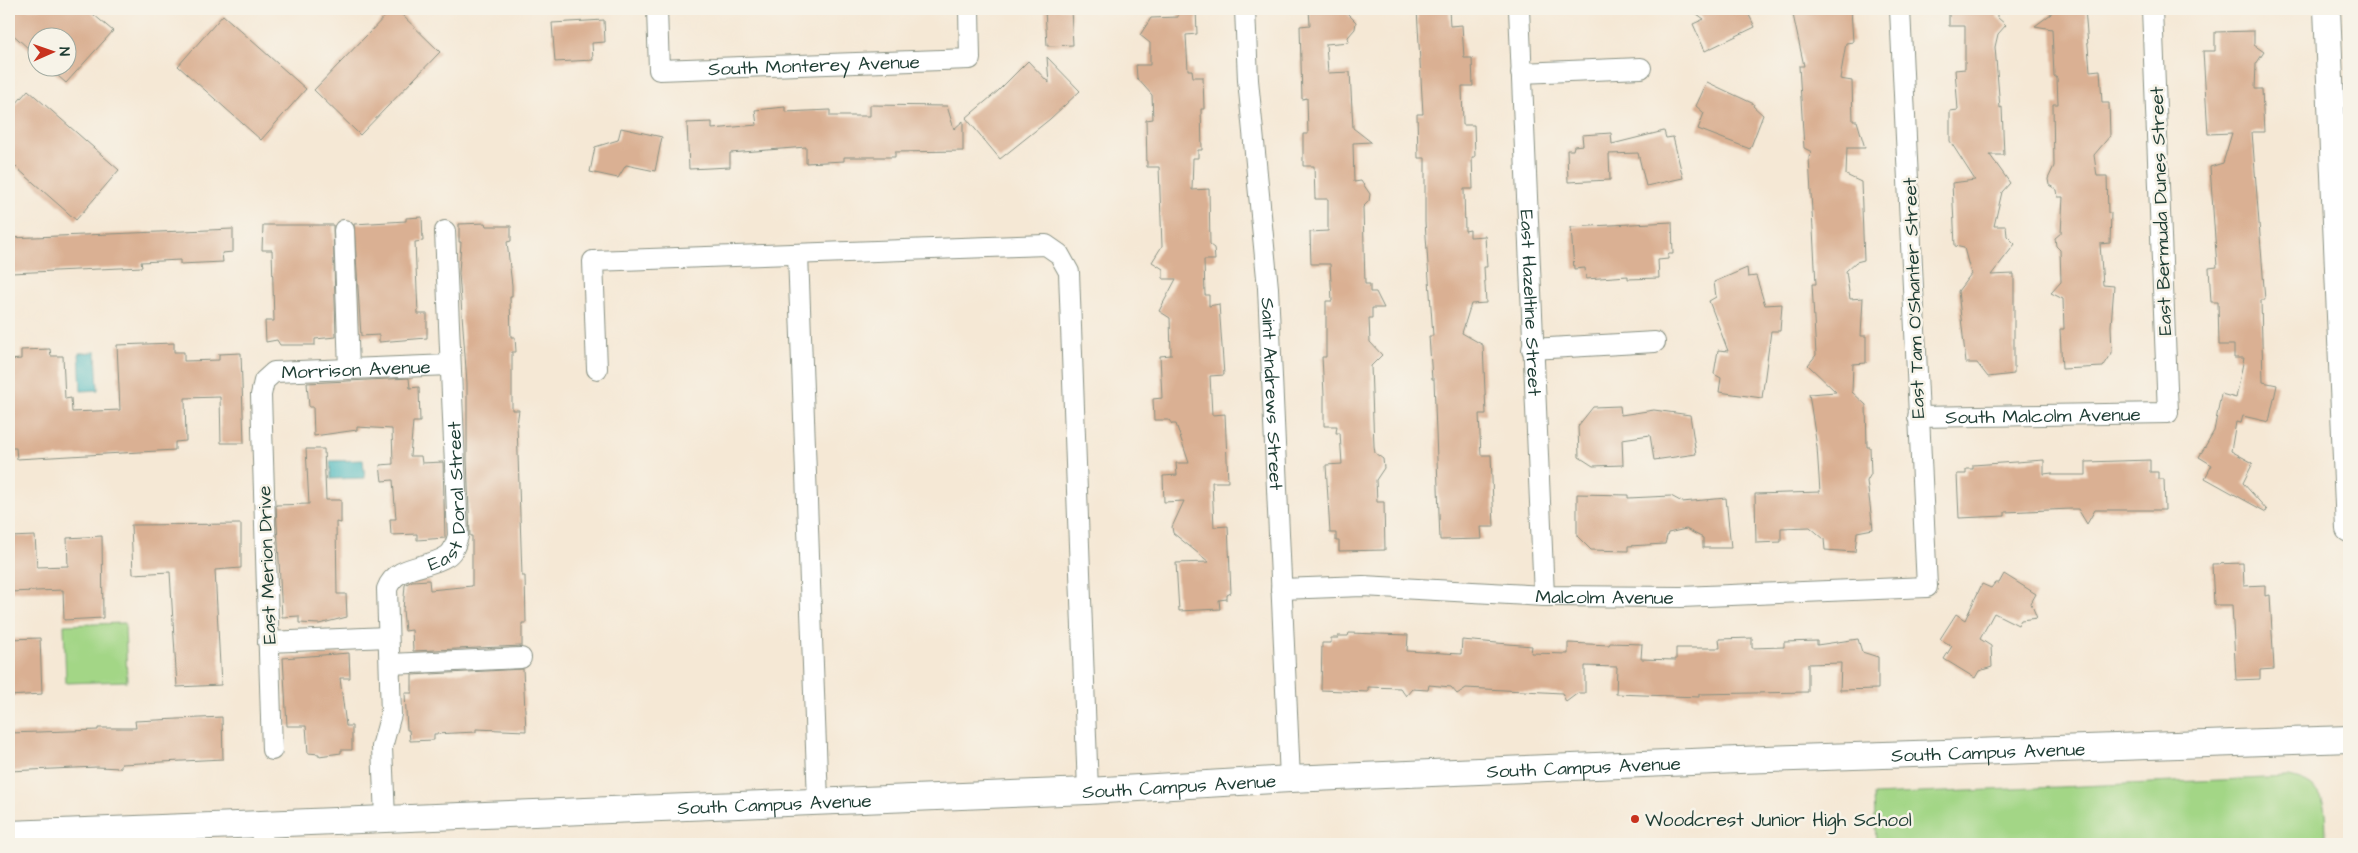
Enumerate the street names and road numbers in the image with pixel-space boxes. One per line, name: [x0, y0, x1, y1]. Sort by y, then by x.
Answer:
street label: South Monterey Avenue: [708, 49, 920, 83]
street label: East Bermuda Dunes Street: [2144, 86, 2179, 336]
street label: East Tam O'Shanter Street: [1897, 177, 1932, 419]
street label: East Hazeltine Street: [1513, 209, 1547, 397]
street label: Saint Andrews Street: [1253, 297, 1289, 491]
street label: Morrison Avenue: [281, 354, 431, 387]
street label: South Malcolm Avenue: [1945, 401, 2141, 432]
street label: East Doral Street: [425, 421, 473, 578]
street label: East Merion Drive: [251, 485, 284, 645]
street label: Malcolm Avenue: [1535, 584, 1674, 612]
street label: South Campus Avenue: [1891, 736, 2086, 770]
street label: South Campus Avenue: [1486, 750, 1681, 786]
street label: South Campus Avenue: [1081, 768, 1277, 806]
street label: South Campus Avenue: [677, 788, 872, 822]

